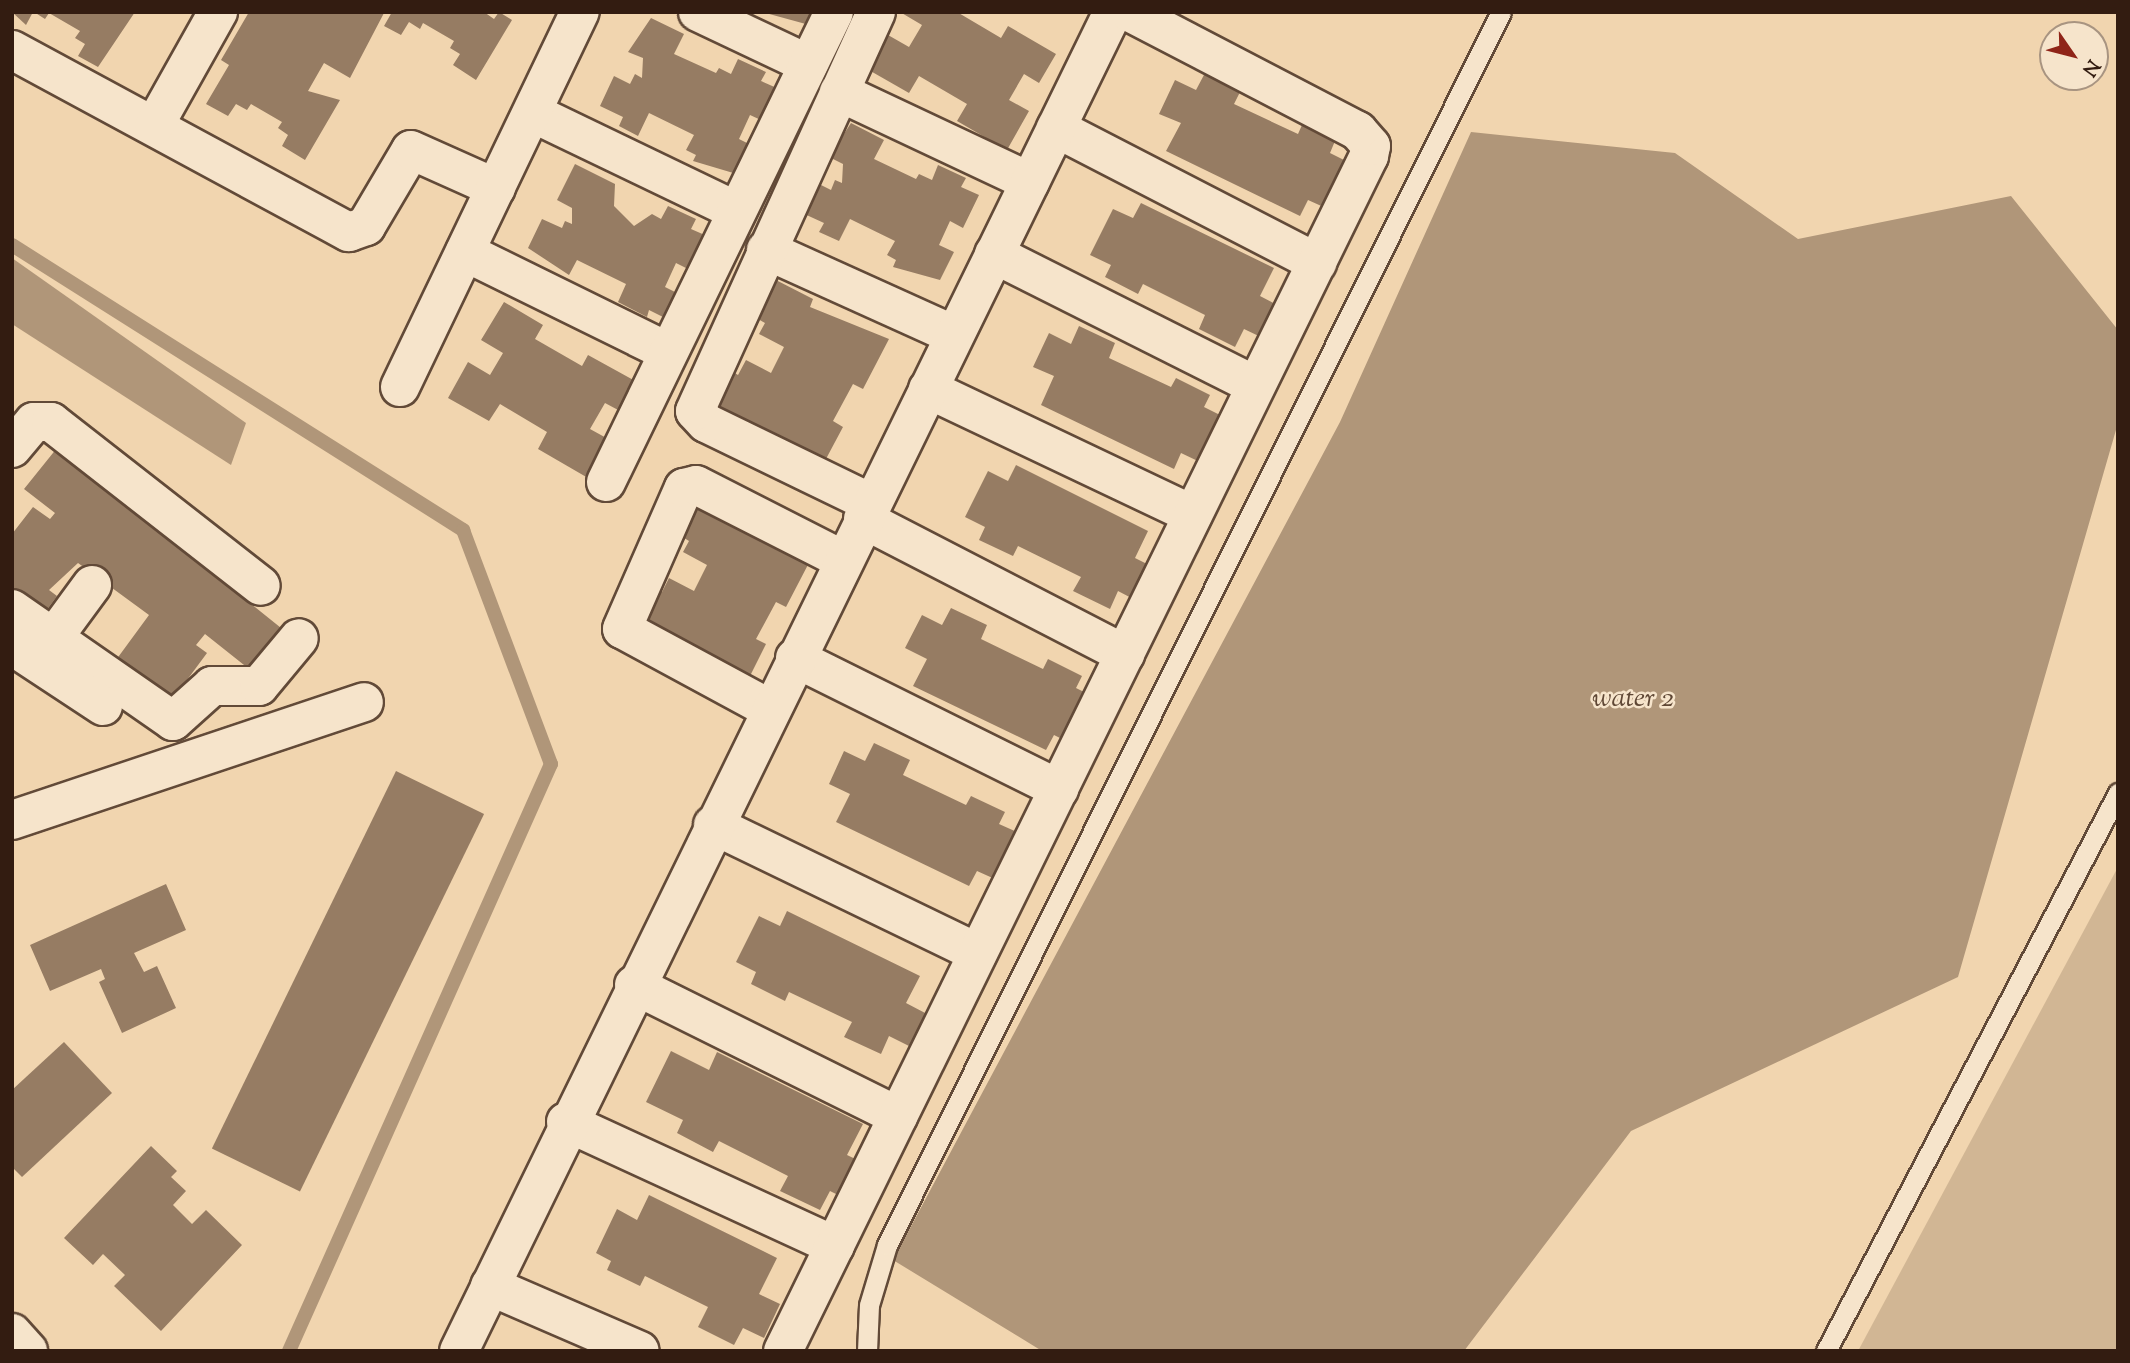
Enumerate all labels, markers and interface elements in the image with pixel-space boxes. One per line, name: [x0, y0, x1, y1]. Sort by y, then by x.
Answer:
north arrow: [2039, 21, 2109, 91]
text: N: [2075, 53, 2105, 81]
water label: water 2: [1592, 682, 1674, 716]

